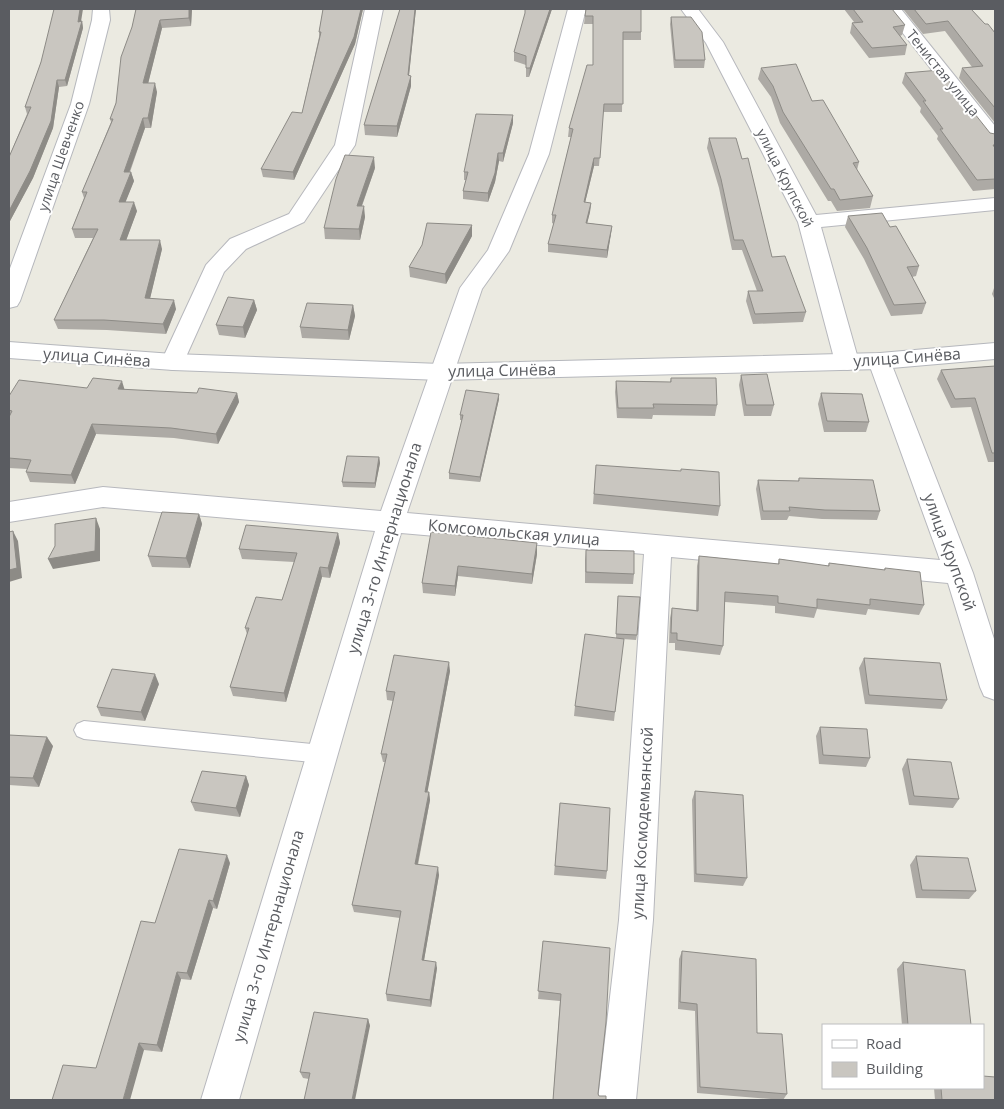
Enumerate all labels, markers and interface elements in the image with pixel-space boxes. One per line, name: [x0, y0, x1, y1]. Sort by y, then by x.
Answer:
street label: Тенистая улица: [903, 25, 984, 120]
street label: улица Шевченко: [33, 98, 88, 213]
street label: улица Крупской: [752, 125, 818, 230]
street label: улица Синёва: [42, 342, 152, 372]
street label: улица Синёва: [852, 342, 962, 372]
street label: улица Синёва: [448, 358, 556, 382]
street label: улица 3-го Интернационала: [341, 440, 427, 656]
street label: улица Крупской: [919, 490, 981, 614]
street label: Комсомольская улица: [427, 514, 601, 550]
street label: улица Космодемьянской: [626, 726, 658, 920]
street label: улица 3-го Интернационала: [227, 827, 309, 1045]
legend: [822, 1024, 984, 1089]
text: Road: [866, 1033, 902, 1053]
text: Building: [866, 1058, 923, 1078]

